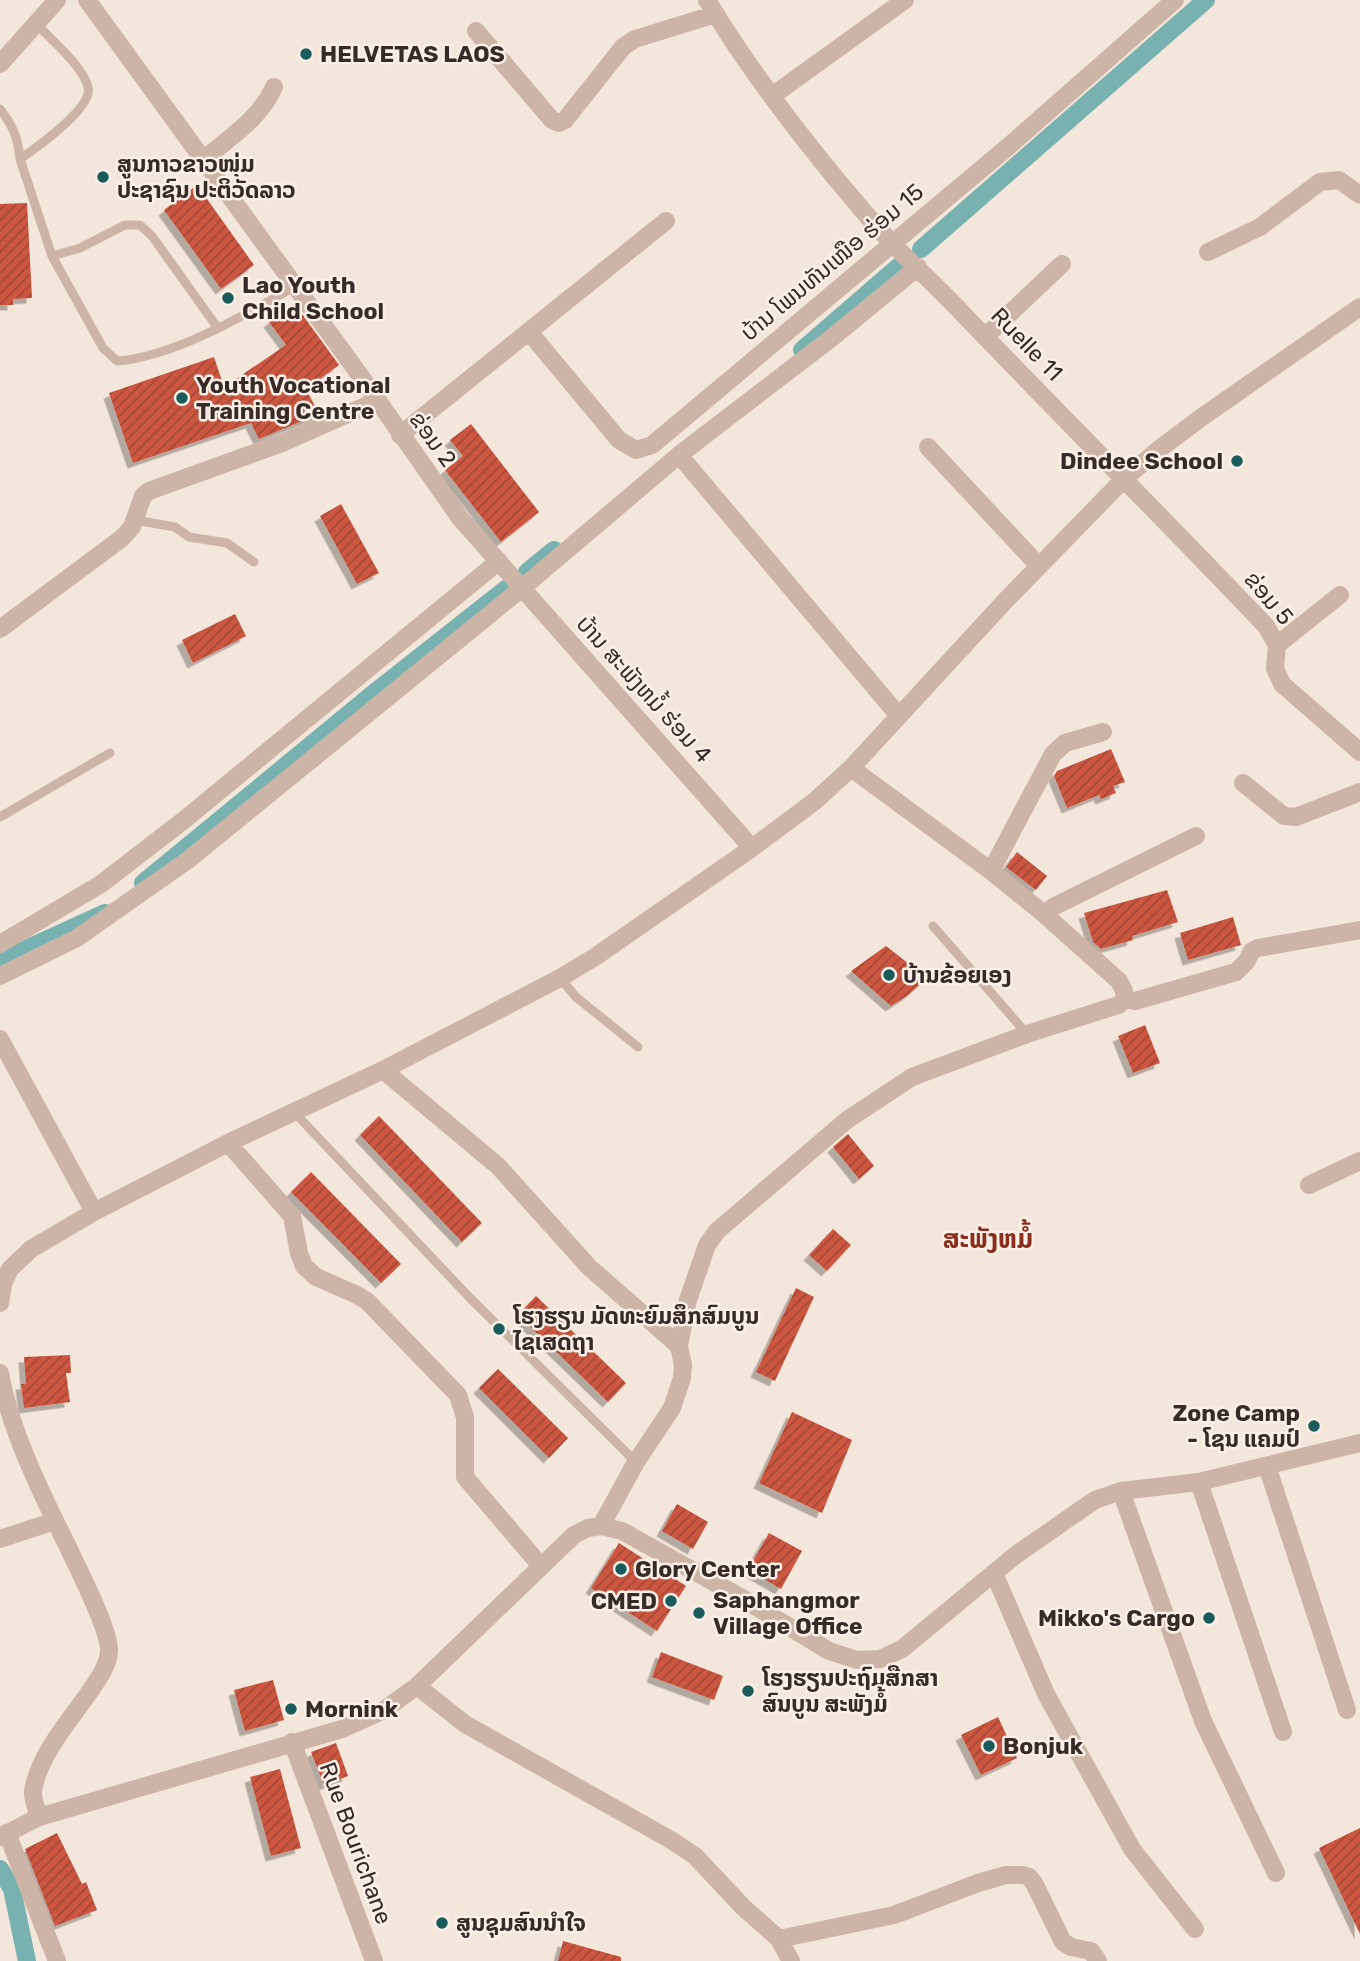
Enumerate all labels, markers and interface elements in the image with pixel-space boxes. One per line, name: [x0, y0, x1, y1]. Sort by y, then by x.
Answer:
place label: HELVETAS LAOS: [320, 40, 505, 68]
marker: HELVETAS LAOS: [298, 46, 314, 62]
place label: ສູນກາວຂາວໜຸ່ມ ປະຊາຊົນ ປະຕິວັດລາວ: [117, 150, 296, 204]
marker: ສູນກາວຂາວໜຸ່ມ ປະຊາຊົນ ປະຕິວັດລາວ: [95, 169, 111, 185]
street label: ບ້ານ ໂພນທັນເໜືອ ຮ່ອມ 15: [735, 177, 929, 347]
place label: Lao Youth Child School: [242, 271, 384, 325]
marker: Lao Youth Child School: [220, 290, 236, 306]
street label: Ruelle 11: [985, 301, 1069, 387]
place label: Youth Vocational Training Centre: [196, 371, 391, 425]
marker: Youth Vocational Training Centre: [174, 390, 190, 406]
street label: ຂ່ອມ 2: [404, 406, 462, 472]
place label: Dindee School: [1060, 447, 1223, 475]
marker: Dindee School: [1229, 453, 1245, 469]
street label: ຂ່ອມ 5: [1238, 565, 1300, 631]
street label: ບ້ານ ສະພັງຫມໍ້ ຮ່ອມ 4: [570, 608, 720, 768]
place label: ບ້ານຂ້ອຍເອງ: [903, 961, 1012, 989]
marker: ບ້ານຂ້ອຍເອງ: [881, 967, 897, 983]
district label: ສະພັງຫມໍ້: [943, 1219, 1033, 1255]
place label: ໂຮງຮຽນ ມັດທະຍົມສຶກສົມບູນ ໄຊເສດຖາ: [512, 1302, 759, 1356]
marker: ໂຮງຮຽນ ມັດທະຍົມສຶກສົມບູນ ໄຊເສດຖາ: [491, 1321, 507, 1337]
place label: Zone Camp - ໂຊນ ແຄມປ໌: [1173, 1399, 1300, 1453]
marker: Zone Camp - ໂຊນ ແຄມປ໌: [1306, 1418, 1322, 1434]
place label: Glory Center: [635, 1555, 781, 1583]
marker: Glory Center: [613, 1561, 629, 1577]
place label: Saphangmor Village Office: [713, 1586, 863, 1640]
place label: CMED: [591, 1587, 657, 1615]
marker: CMED: [663, 1593, 679, 1609]
place label: Mikko's Cargo: [1038, 1604, 1195, 1632]
marker: Saphangmor Village Office: [691, 1605, 707, 1621]
marker: Mikko's Cargo: [1201, 1610, 1217, 1626]
place label: ໂຮງຮຽນປະຖົມສືກສາ ສົນບູນ ສະພັງມໍ້: [761, 1664, 938, 1719]
marker: ໂຮງຮຽນປະຖົມສືກສາ ສົນບູນ ສະພັງມໍ້: [740, 1683, 756, 1699]
place label: Mornink: [305, 1695, 399, 1723]
marker: Mornink: [283, 1701, 299, 1717]
place label: Bonjuk: [1003, 1732, 1084, 1760]
marker: Bonjuk: [981, 1738, 997, 1754]
street label: Rue Bourichane: [314, 1758, 398, 1928]
place label: ສູນຊຸມສົນນຳໃຈ: [456, 1909, 586, 1938]
marker: ສູນຊຸມສົນນຳໃຈ: [434, 1915, 450, 1931]

